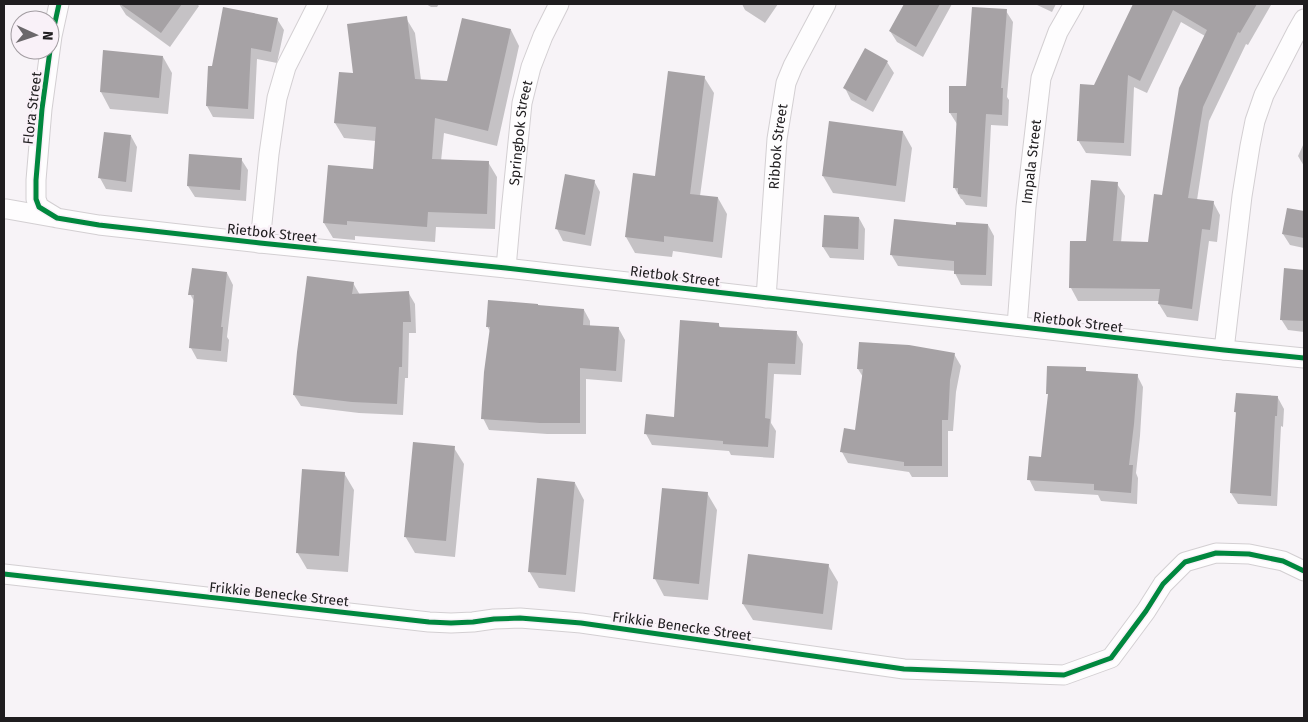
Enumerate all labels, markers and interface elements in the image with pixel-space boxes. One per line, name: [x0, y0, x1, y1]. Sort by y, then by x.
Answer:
north arrow: [10, 10, 60, 60]
text: N: [39, 31, 56, 41]
street label: Flora Street: [20, 70, 46, 145]
street label: Springbok Street: [506, 77, 537, 186]
street label: Ribbok Street: [766, 102, 792, 190]
street label: Impala Street: [1018, 117, 1045, 205]
street label: Rietbok Street: [226, 220, 319, 247]
street label: Rietbok Street: [629, 263, 722, 291]
street label: Rietbok Street: [1032, 309, 1125, 337]
street label: Frikkie Benecke Street: [208, 579, 351, 610]
street label: Frikkie Benecke Street: [611, 608, 754, 645]

